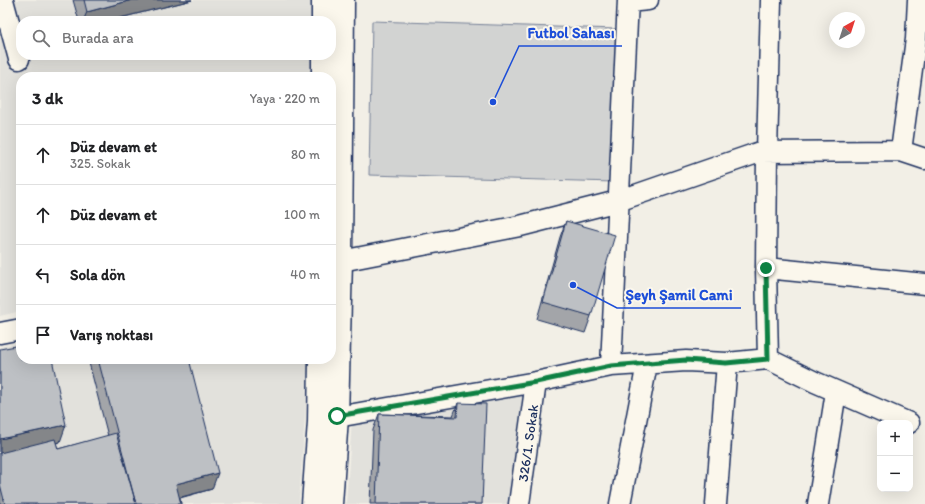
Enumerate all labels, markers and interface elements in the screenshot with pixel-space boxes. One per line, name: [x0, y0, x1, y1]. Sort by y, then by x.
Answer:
north arrow: [829, 12, 865, 48]
search box: [16, 16, 336, 60]
callout: Futbol Sahası: [519, 19, 622, 46]
text: Futbol Sahası: [527, 24, 615, 42]
icon: search: [30, 27, 52, 49]
text: Burada ara: [62, 29, 134, 47]
text: 3 dk: [32, 88, 63, 108]
text: Yaya · 220 m: [250, 91, 320, 106]
text: Düz devam et: [70, 138, 157, 156]
icon: ahead: [32, 144, 54, 166]
text: 80 m: [291, 147, 320, 162]
text: 325. Sokak: [70, 156, 131, 171]
icon: ahead: [32, 204, 54, 226]
text: Düz devam et: [70, 206, 157, 224]
text: 100 m: [284, 207, 320, 222]
route end: [757, 259, 775, 277]
icon: left: [32, 264, 54, 286]
text: Sola dön: [70, 266, 125, 284]
text: 40 m: [290, 267, 320, 282]
callout: Şeyh Şamil Cami: [617, 281, 741, 308]
text: Şeyh Şamil Cami: [626, 286, 733, 305]
icon: arrive: [32, 324, 54, 346]
text: Varış noktası: [70, 326, 153, 344]
street label: 326/1. Sokak: [515, 403, 542, 483]
route start: [328, 407, 346, 425]
map controls: [877, 420, 913, 492]
button: +: [877, 420, 913, 456]
button: −: [877, 456, 913, 492]

